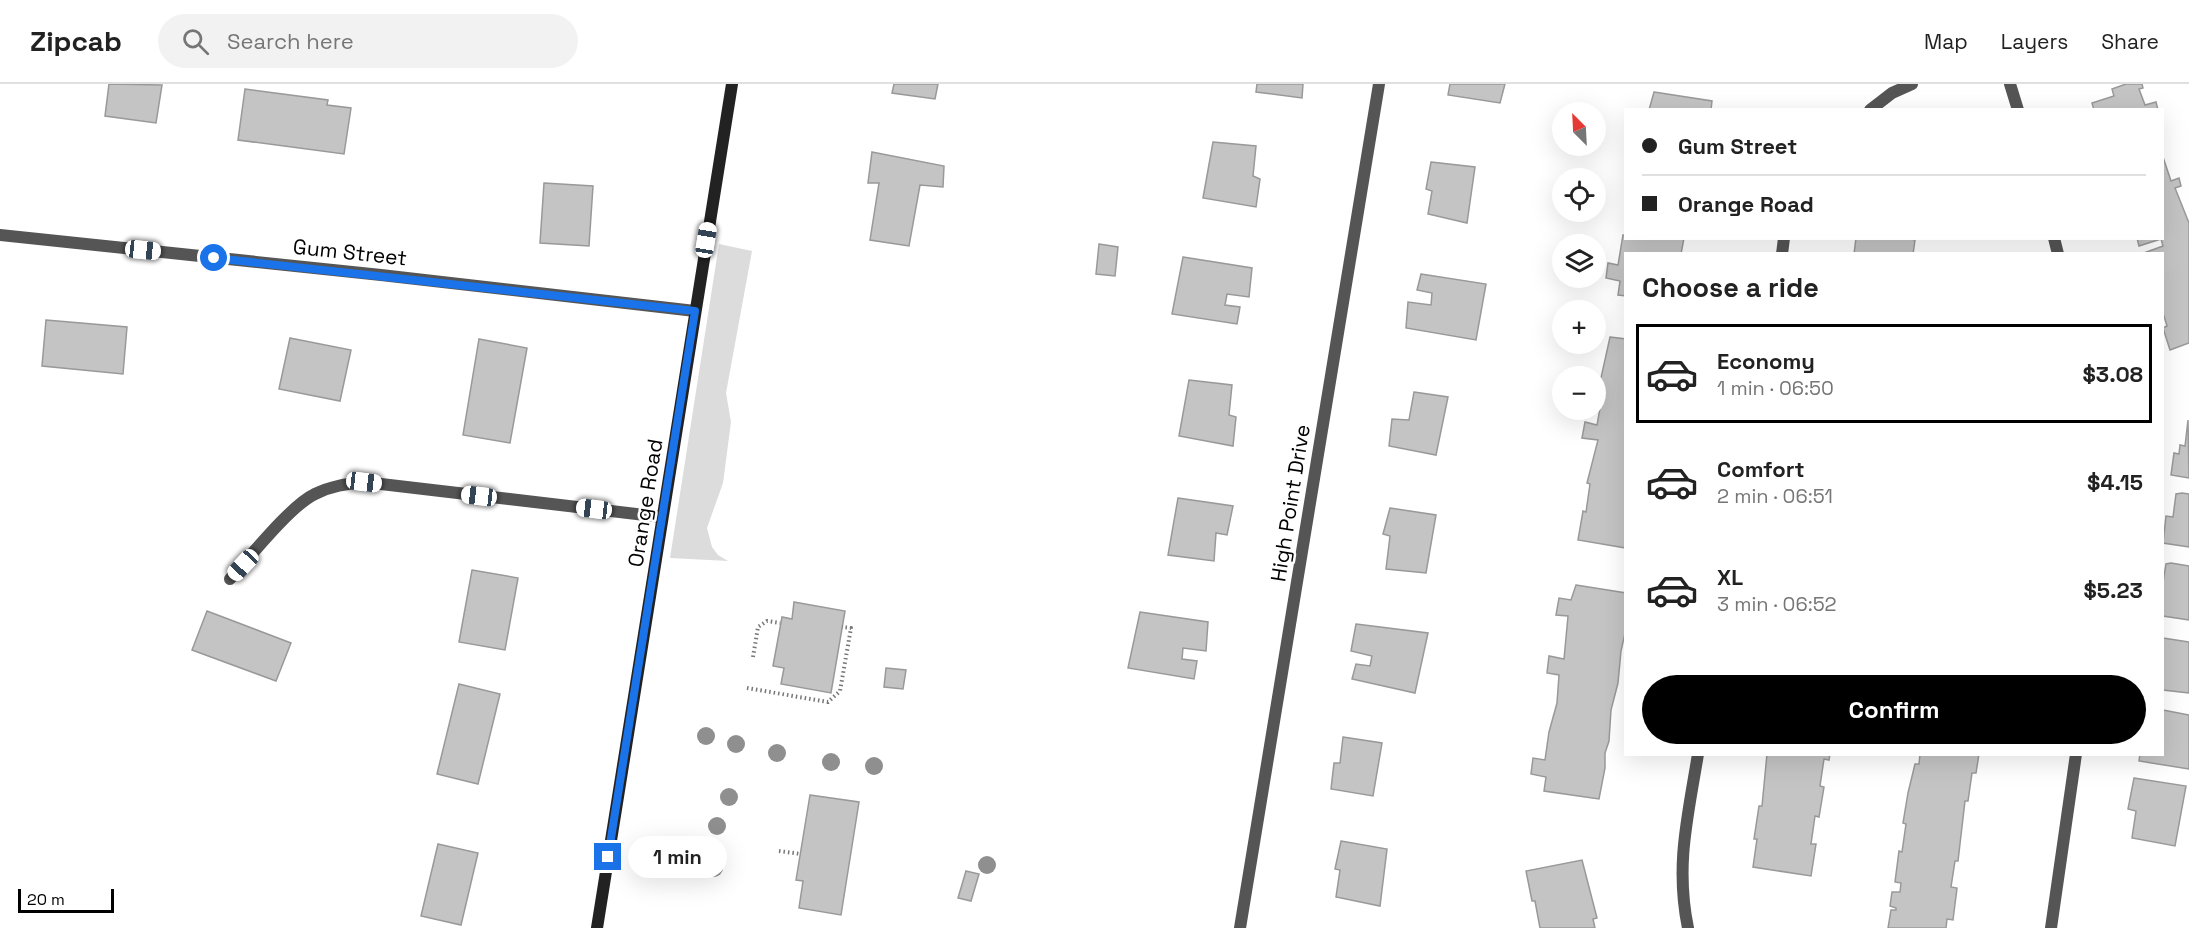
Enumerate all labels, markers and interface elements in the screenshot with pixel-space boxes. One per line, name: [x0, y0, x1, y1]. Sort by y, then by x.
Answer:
search box: [158, 14, 578, 68]
text: Zipcab: [30, 23, 122, 59]
icon: search: [179, 25, 212, 58]
text: Search here: [227, 27, 354, 55]
text: Map: [1924, 28, 1968, 55]
text: Layers: [2001, 28, 2068, 55]
text: Share: [2101, 28, 2159, 55]
north arrow: [1552, 102, 1606, 156]
map controls: [1552, 102, 1606, 420]
text: Gum Street: [1678, 132, 1797, 160]
button: locate: [1552, 168, 1606, 222]
text: Orange Road: [1678, 190, 1814, 218]
car: [694, 221, 718, 259]
street label: Gum Street: [292, 233, 408, 271]
button: layers: [1552, 234, 1606, 288]
car: [124, 239, 162, 261]
route start: [200, 244, 227, 271]
text: Choose a ride: [1642, 270, 1819, 305]
button: +: [1552, 300, 1606, 354]
icon: car: [1645, 347, 1699, 401]
text: Economy: [1717, 347, 1815, 375]
text: $3.08: [2083, 360, 2143, 388]
button: −: [1552, 366, 1606, 420]
text: 1 min · 06:50: [1717, 375, 1834, 401]
street label: High Point Drive: [1264, 422, 1316, 584]
street label: Orange Road: [622, 437, 668, 569]
icon: car: [1645, 455, 1699, 509]
text: Comfort: [1717, 455, 1805, 483]
text: $4.15: [2087, 468, 2143, 496]
car: [345, 471, 383, 493]
text: 2 min · 06:51: [1717, 483, 1833, 509]
car: [460, 485, 498, 507]
car: [575, 498, 613, 520]
car: [224, 546, 262, 584]
icon: car: [1645, 563, 1699, 617]
text: XL: [1717, 563, 1743, 591]
text: $5.23: [2083, 576, 2143, 604]
text: 3 min · 06:52: [1717, 591, 1837, 617]
button: Confirm: [1642, 675, 2146, 744]
callout: 1 min: [629, 836, 728, 878]
route end: [594, 843, 621, 870]
text: 1 min: [653, 844, 702, 870]
scale bar: [18, 886, 114, 914]
text: 20 m: [27, 889, 65, 910]

